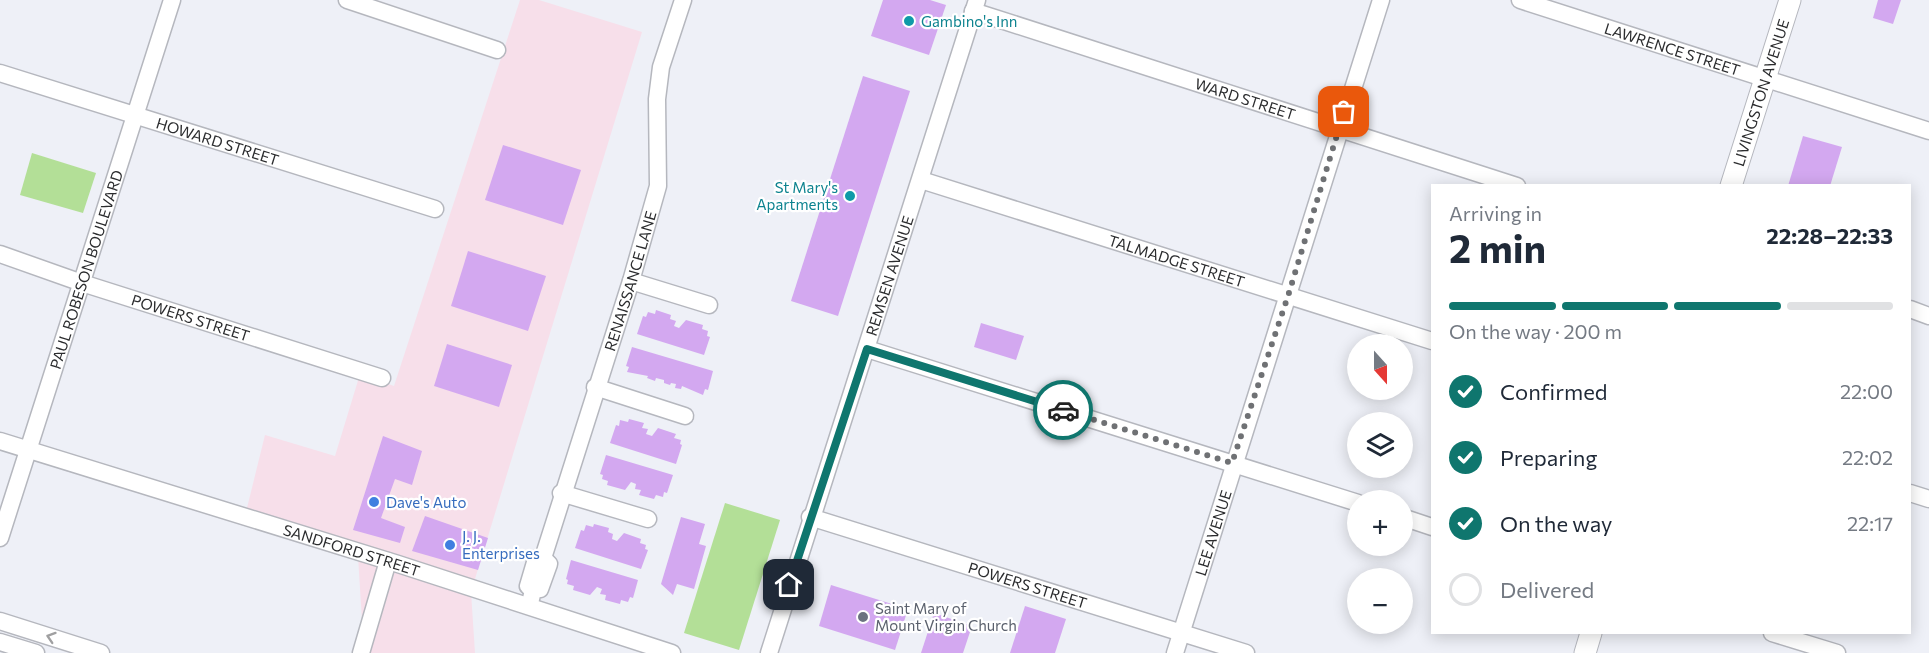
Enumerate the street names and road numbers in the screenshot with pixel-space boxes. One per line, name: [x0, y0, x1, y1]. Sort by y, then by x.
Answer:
street label: LIVINGSTON AVENUE: [1729, 17, 1792, 168]
street label: LAWRENCE STREET: [1602, 19, 1743, 79]
street label: WARD STREET: [1193, 74, 1298, 123]
street label: HOWARD STREET: [154, 113, 282, 169]
street label: PAUL ROBESON BOULEVARD: [46, 168, 126, 371]
street label: RENAISSANCE LANE: [600, 209, 659, 353]
street label: REMSEN AVENUE: [862, 213, 917, 338]
street label: TALMADGE STREET: [1106, 231, 1247, 291]
street label: POWERS STREET: [129, 290, 252, 345]
street label: LEE AVENUE: [1191, 488, 1235, 578]
street label: SANDFORD STREET: [281, 520, 423, 580]
street label: POWERS STREET: [966, 558, 1089, 612]

